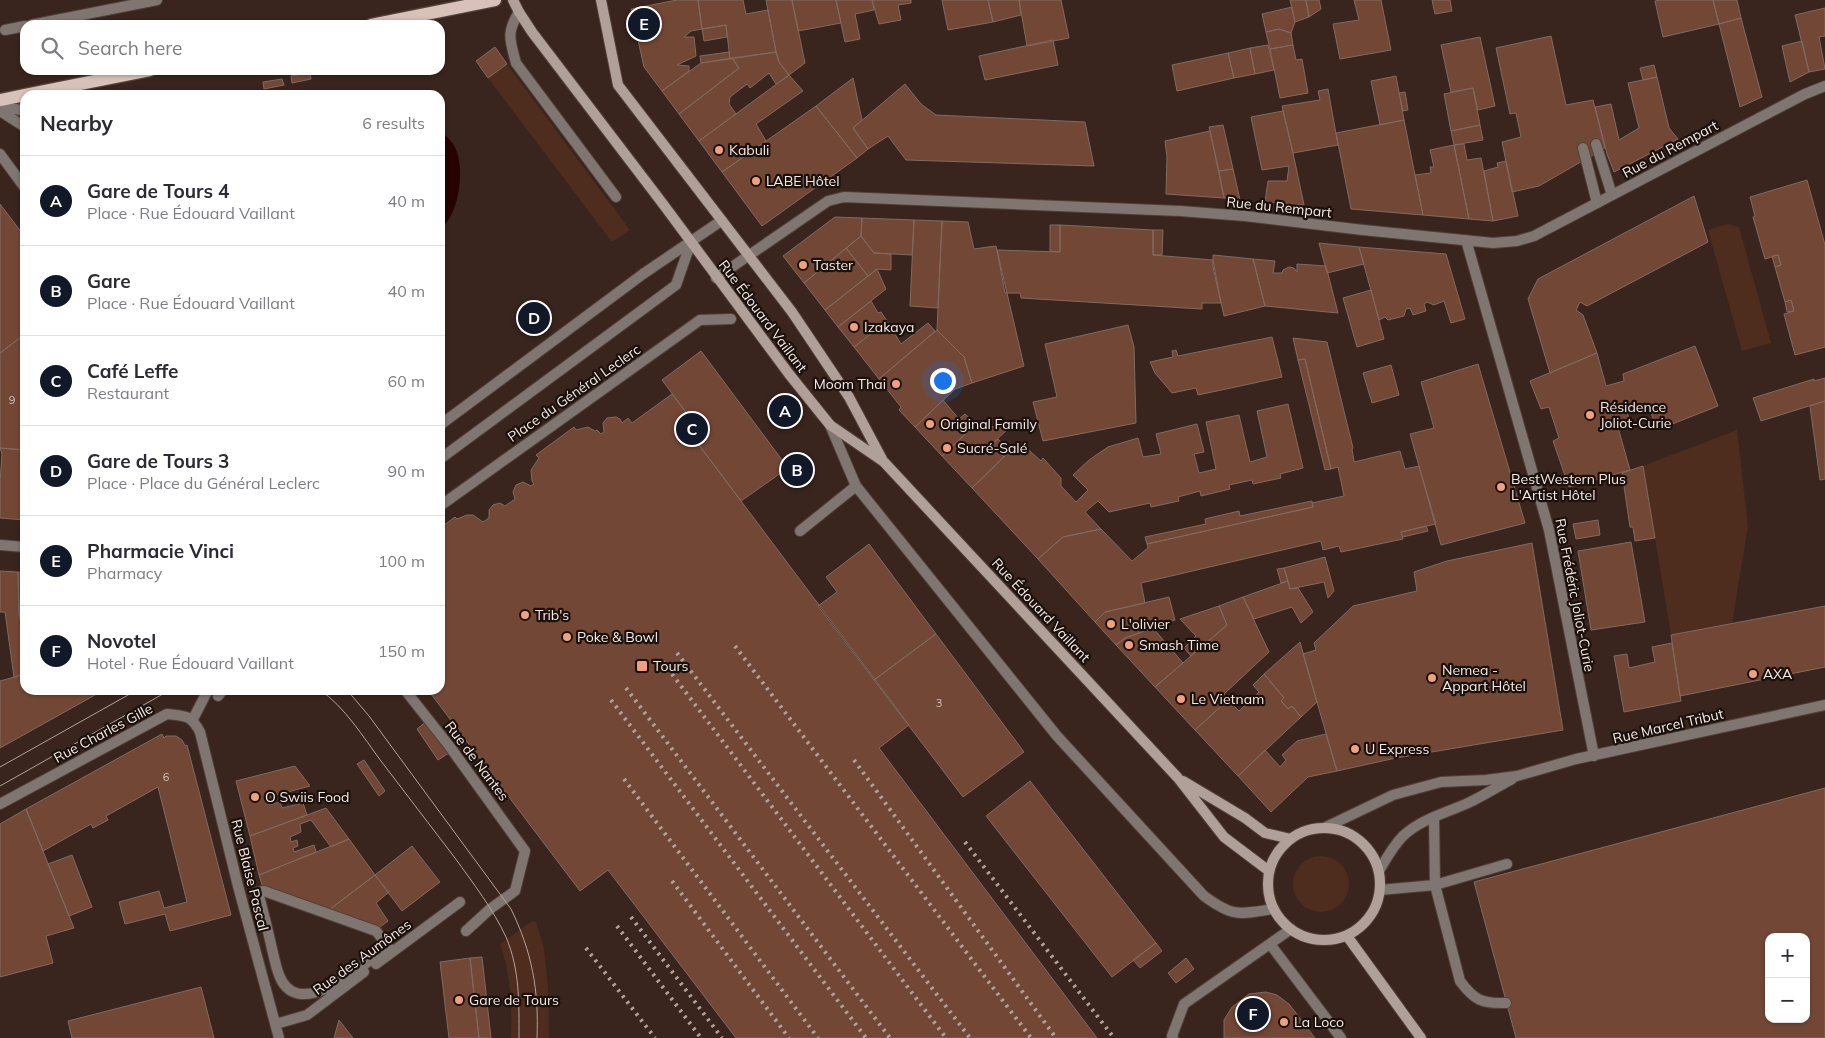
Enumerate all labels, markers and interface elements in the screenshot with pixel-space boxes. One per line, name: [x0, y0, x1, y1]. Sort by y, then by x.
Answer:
pin: E: [628, 5, 660, 43]
search box: [20, 20, 445, 75]
icon: search: [38, 34, 66, 62]
text: Search here: [78, 36, 182, 60]
text: Nearby: [40, 110, 113, 136]
text: 6 results: [362, 113, 425, 133]
street label: Rue du Rempart: [1619, 116, 1721, 182]
place label: Kabuli: [729, 141, 769, 159]
marker: Kabuli: [713, 144, 725, 156]
place label: LABE Hôtel: [766, 172, 839, 190]
marker: LABE Hôtel: [750, 175, 762, 187]
text: Gare de Tours 4: [87, 179, 230, 203]
text: A: [50, 191, 62, 211]
text: 40 m: [388, 191, 425, 211]
street label: Rue du Rempart: [1225, 193, 1333, 221]
text: Place · Rue Édouard Vaillant: [87, 203, 295, 223]
street label: Rue Édouard Vaillant: [715, 256, 811, 376]
place label: Taster: [813, 256, 854, 274]
marker: Taster: [797, 259, 809, 271]
text: Gare: [87, 269, 131, 293]
text: B: [50, 281, 62, 301]
text: 40 m: [388, 281, 425, 301]
text: Place · Rue Édouard Vaillant: [87, 293, 295, 313]
pin: D: [518, 299, 550, 337]
place label: Izakaya: [864, 318, 914, 336]
marker: Izakaya: [848, 321, 860, 333]
street label: Place du Général Leclerc: [504, 340, 644, 446]
text: Café Leffe: [87, 359, 178, 383]
your location: [930, 368, 956, 394]
text: C: [51, 371, 61, 391]
text: 60 m: [388, 371, 425, 391]
place label: Moom Thai: [814, 375, 886, 393]
marker: Moom Thai: [890, 378, 902, 390]
text: Restaurant: [87, 383, 169, 403]
pin: A: [769, 392, 801, 430]
house number: 9: [9, 393, 15, 407]
place label: Résidence Joliot-Curie: [1600, 398, 1671, 432]
marker: Résidence Joliot-Curie: [1584, 409, 1596, 421]
pin: C: [676, 410, 708, 448]
place label: Original Family: [940, 415, 1038, 433]
marker: Original Family: [924, 418, 936, 430]
place label: Sucré-Salé: [957, 439, 1027, 457]
marker: Sucré-Salé: [941, 442, 953, 454]
text: Gare de Tours 3: [87, 449, 230, 473]
pin: B: [781, 451, 813, 489]
text: D: [50, 461, 62, 481]
text: 90 m: [388, 461, 425, 481]
place label: BestWestern Plus L'Artist Hôtel: [1511, 470, 1626, 504]
text: Place · Place du Général Leclerc: [87, 473, 320, 493]
marker: BestWestern Plus L'Artist Hôtel: [1495, 481, 1507, 493]
street label: Rue Frédéric Joliot-Curie: [1551, 517, 1599, 673]
text: Pharmacie Vinci: [87, 539, 234, 563]
text: E: [51, 551, 61, 571]
text: 100 m: [378, 551, 425, 571]
street label: Rue Édouard Vaillant: [988, 554, 1094, 666]
text: Pharmacy: [87, 563, 162, 583]
place label: Trib's: [535, 606, 569, 624]
marker: Trib's: [519, 609, 531, 621]
place label: L'olivier: [1121, 615, 1171, 633]
marker: L'olivier: [1105, 618, 1117, 630]
place label: Poke & Bowl: [577, 628, 658, 646]
text: Novotel: [87, 629, 156, 653]
marker: Poke & Bowl: [561, 631, 573, 643]
place label: Smash Time: [1139, 636, 1219, 654]
marker: Smash Time: [1123, 639, 1135, 651]
text: F: [51, 641, 61, 661]
text: 150 m: [378, 641, 425, 661]
text: Hotel · Rue Édouard Vaillant: [87, 653, 294, 673]
place label: Tours: [653, 657, 688, 675]
marker: Tours: [635, 659, 649, 673]
place label: Nemea - Appart Hôtel: [1442, 661, 1526, 695]
place label: AXA: [1763, 665, 1793, 683]
marker: AXA: [1747, 668, 1759, 680]
marker: Nemea - Appart Hôtel: [1426, 672, 1438, 684]
place label: Le Vietnam: [1191, 690, 1264, 708]
marker: Le Vietnam: [1175, 693, 1187, 705]
house number: 3: [936, 696, 942, 710]
street label: Rue Charles Gille: [50, 699, 156, 767]
street label: Rue Marcel Tribut: [1611, 704, 1725, 747]
street label: Rue de Nantes: [441, 718, 513, 804]
place label: U Express: [1365, 740, 1430, 758]
marker: U Express: [1349, 743, 1361, 755]
house number: 6: [163, 770, 170, 784]
place label: O Swiis Food: [265, 788, 350, 806]
marker: O Swiis Food: [249, 791, 261, 803]
street label: Rue Blaise Pascal: [227, 817, 273, 933]
street label: Rue des Aumônes: [309, 915, 415, 999]
map controls: [1765, 933, 1810, 1023]
button: +: [1765, 933, 1810, 978]
button: −: [1765, 978, 1810, 1023]
place label: Gare de Tours: [469, 991, 559, 1009]
marker: Gare de Tours: [453, 994, 465, 1006]
pin: F: [1237, 995, 1269, 1033]
place label: La Loco: [1294, 1013, 1344, 1031]
marker: La Loco: [1278, 1016, 1290, 1028]

